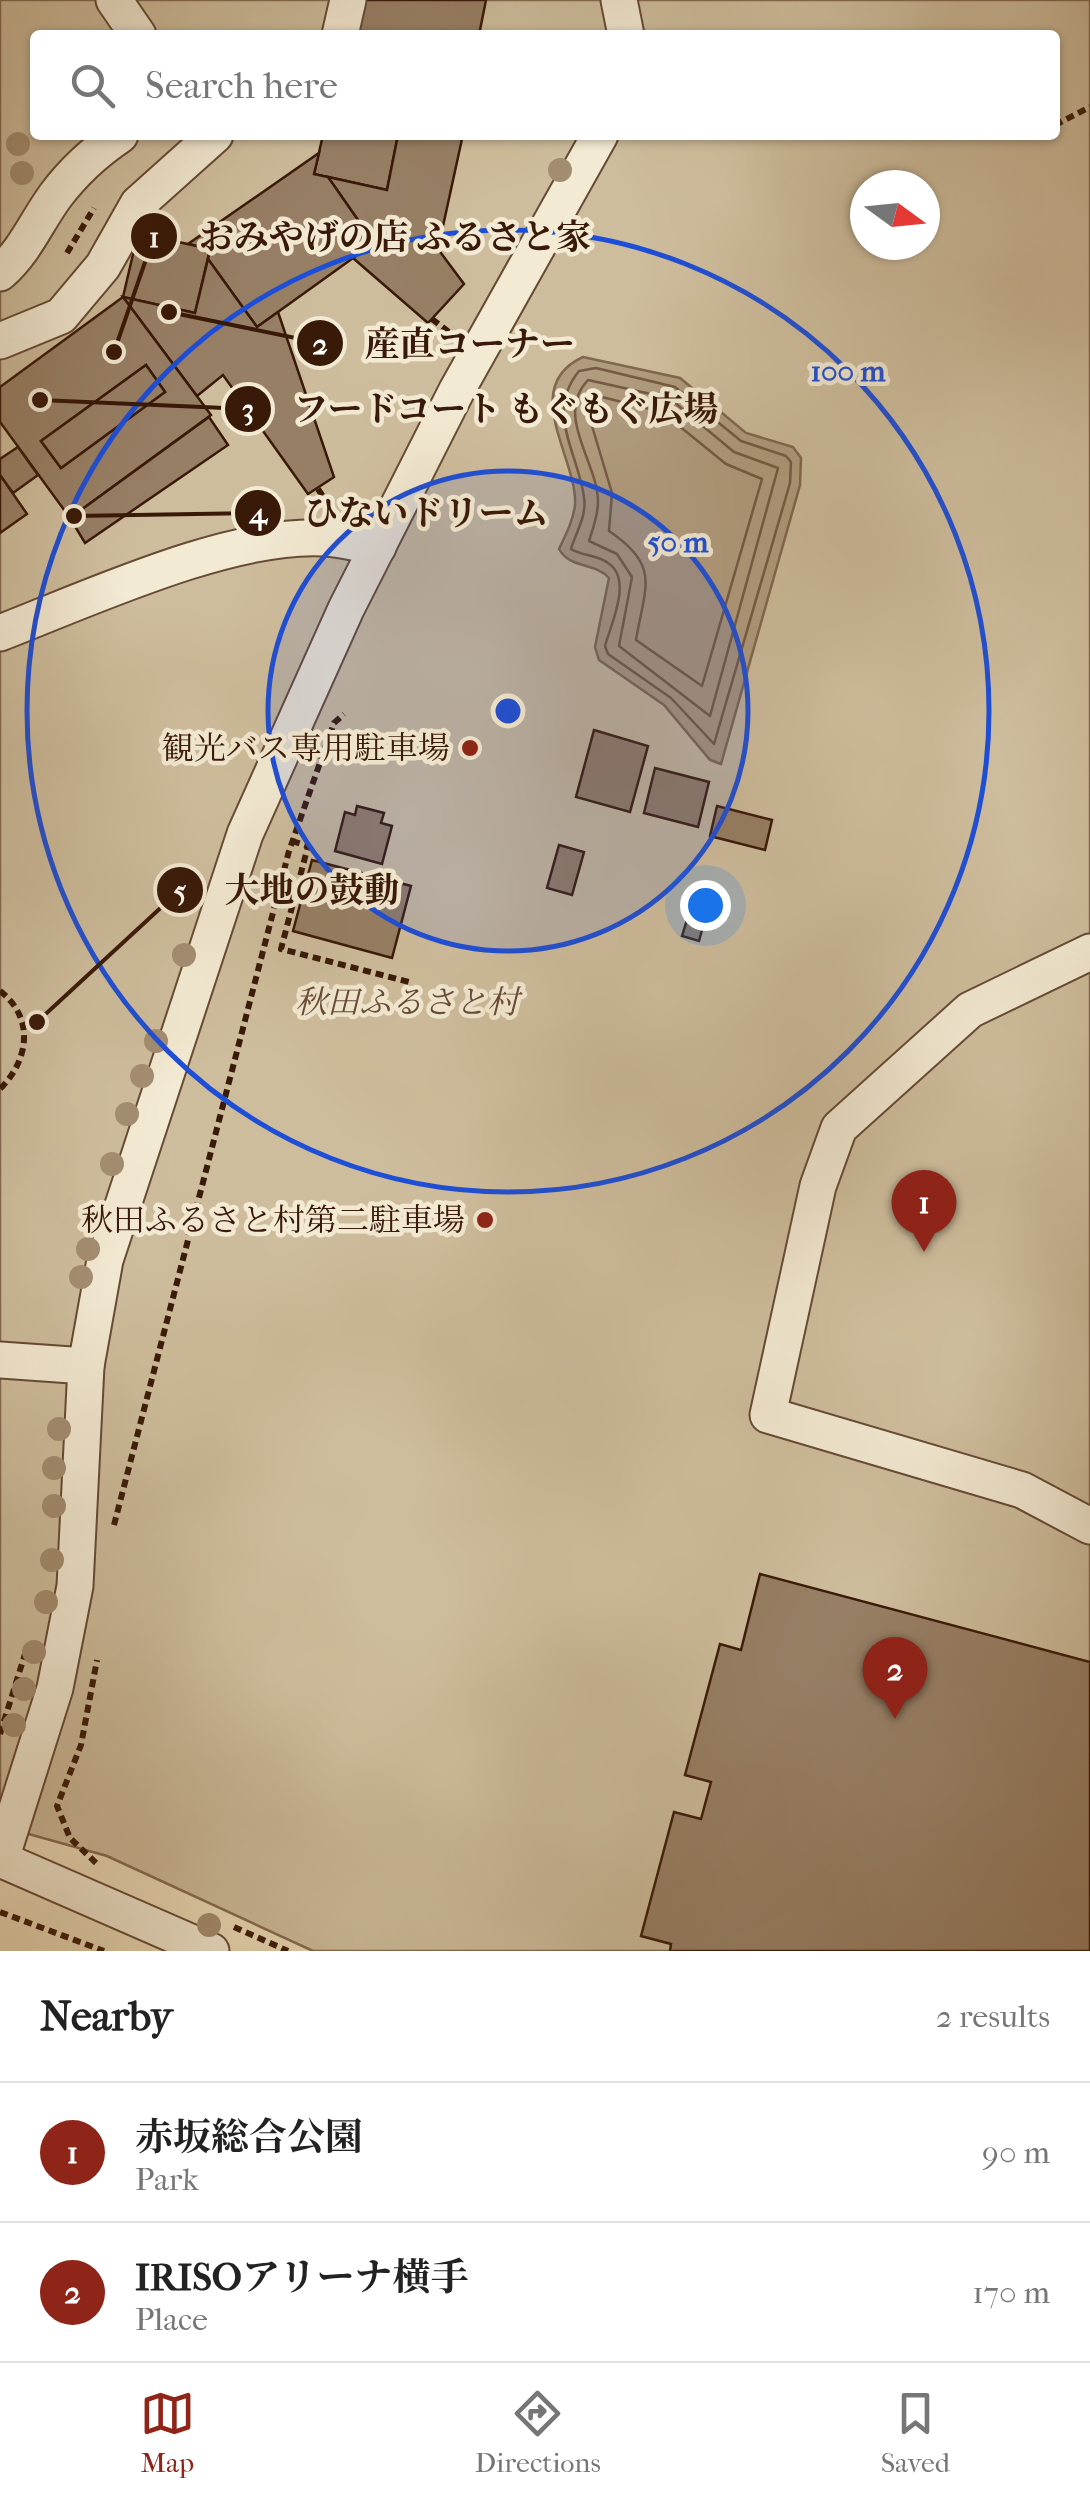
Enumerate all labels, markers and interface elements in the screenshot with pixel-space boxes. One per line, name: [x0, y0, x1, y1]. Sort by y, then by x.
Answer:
search box: [30, 30, 1060, 140]
icon: search: [65, 58, 120, 113]
text: Search here: [145, 63, 338, 108]
north arrow: [850, 170, 940, 260]
callout: おみやげの店 ふるさと家: [129, 204, 611, 269]
text: おみやげの店 ふるさと家: [199, 217, 591, 258]
text: 1: [149, 220, 159, 255]
callout: 産直コーナー: [295, 311, 595, 376]
text: 産直コーナー: [365, 324, 575, 365]
text: 2: [312, 327, 328, 362]
text: 100 m: [810, 354, 887, 389]
callout: フードコート もぐもぐ広場: [223, 376, 739, 441]
text: フードコート もぐもぐ広場: [293, 389, 719, 430]
text: 3: [242, 392, 254, 427]
callout: ひないドリーム: [233, 480, 568, 545]
text: ひないドリーム: [303, 493, 549, 534]
text: 4: [248, 496, 268, 532]
text: 50 m: [648, 525, 709, 560]
centre of rings: [490, 693, 526, 729]
place label: 観光バス専用駐車場: [162, 730, 450, 767]
marker: 観光バス専用駐車場: [459, 737, 481, 759]
callout: 大地の鼓動: [155, 858, 420, 923]
text: 大地の鼓動: [224, 870, 400, 911]
text: 5: [174, 874, 187, 909]
your location: [680, 880, 731, 931]
park label: 秋田ふるさと村: [295, 984, 523, 1021]
pin: 1: [892, 1170, 956, 1252]
place label: 秋田ふるさと村第二駐車場: [81, 1202, 465, 1239]
marker: 秋田ふるさと村第二駐車場: [474, 1209, 496, 1231]
pin: 2: [862, 1636, 928, 1719]
text: Nearby: [40, 1992, 172, 2041]
text: 2 results: [936, 1998, 1050, 2035]
text: 赤坂総合公園: [135, 2115, 363, 2160]
text: 1: [67, 2134, 78, 2171]
text: 90 m: [982, 2134, 1050, 2171]
text: Park: [135, 2161, 199, 2198]
text: IRISOアリーナ横手: [135, 2255, 468, 2300]
text: 2: [64, 2274, 81, 2311]
text: 170 m: [972, 2274, 1050, 2311]
text: Place: [135, 2301, 208, 2338]
tab: Map: [140, 2386, 195, 2479]
tab: Directions: [475, 2386, 601, 2479]
tab: Saved: [881, 2386, 950, 2479]

